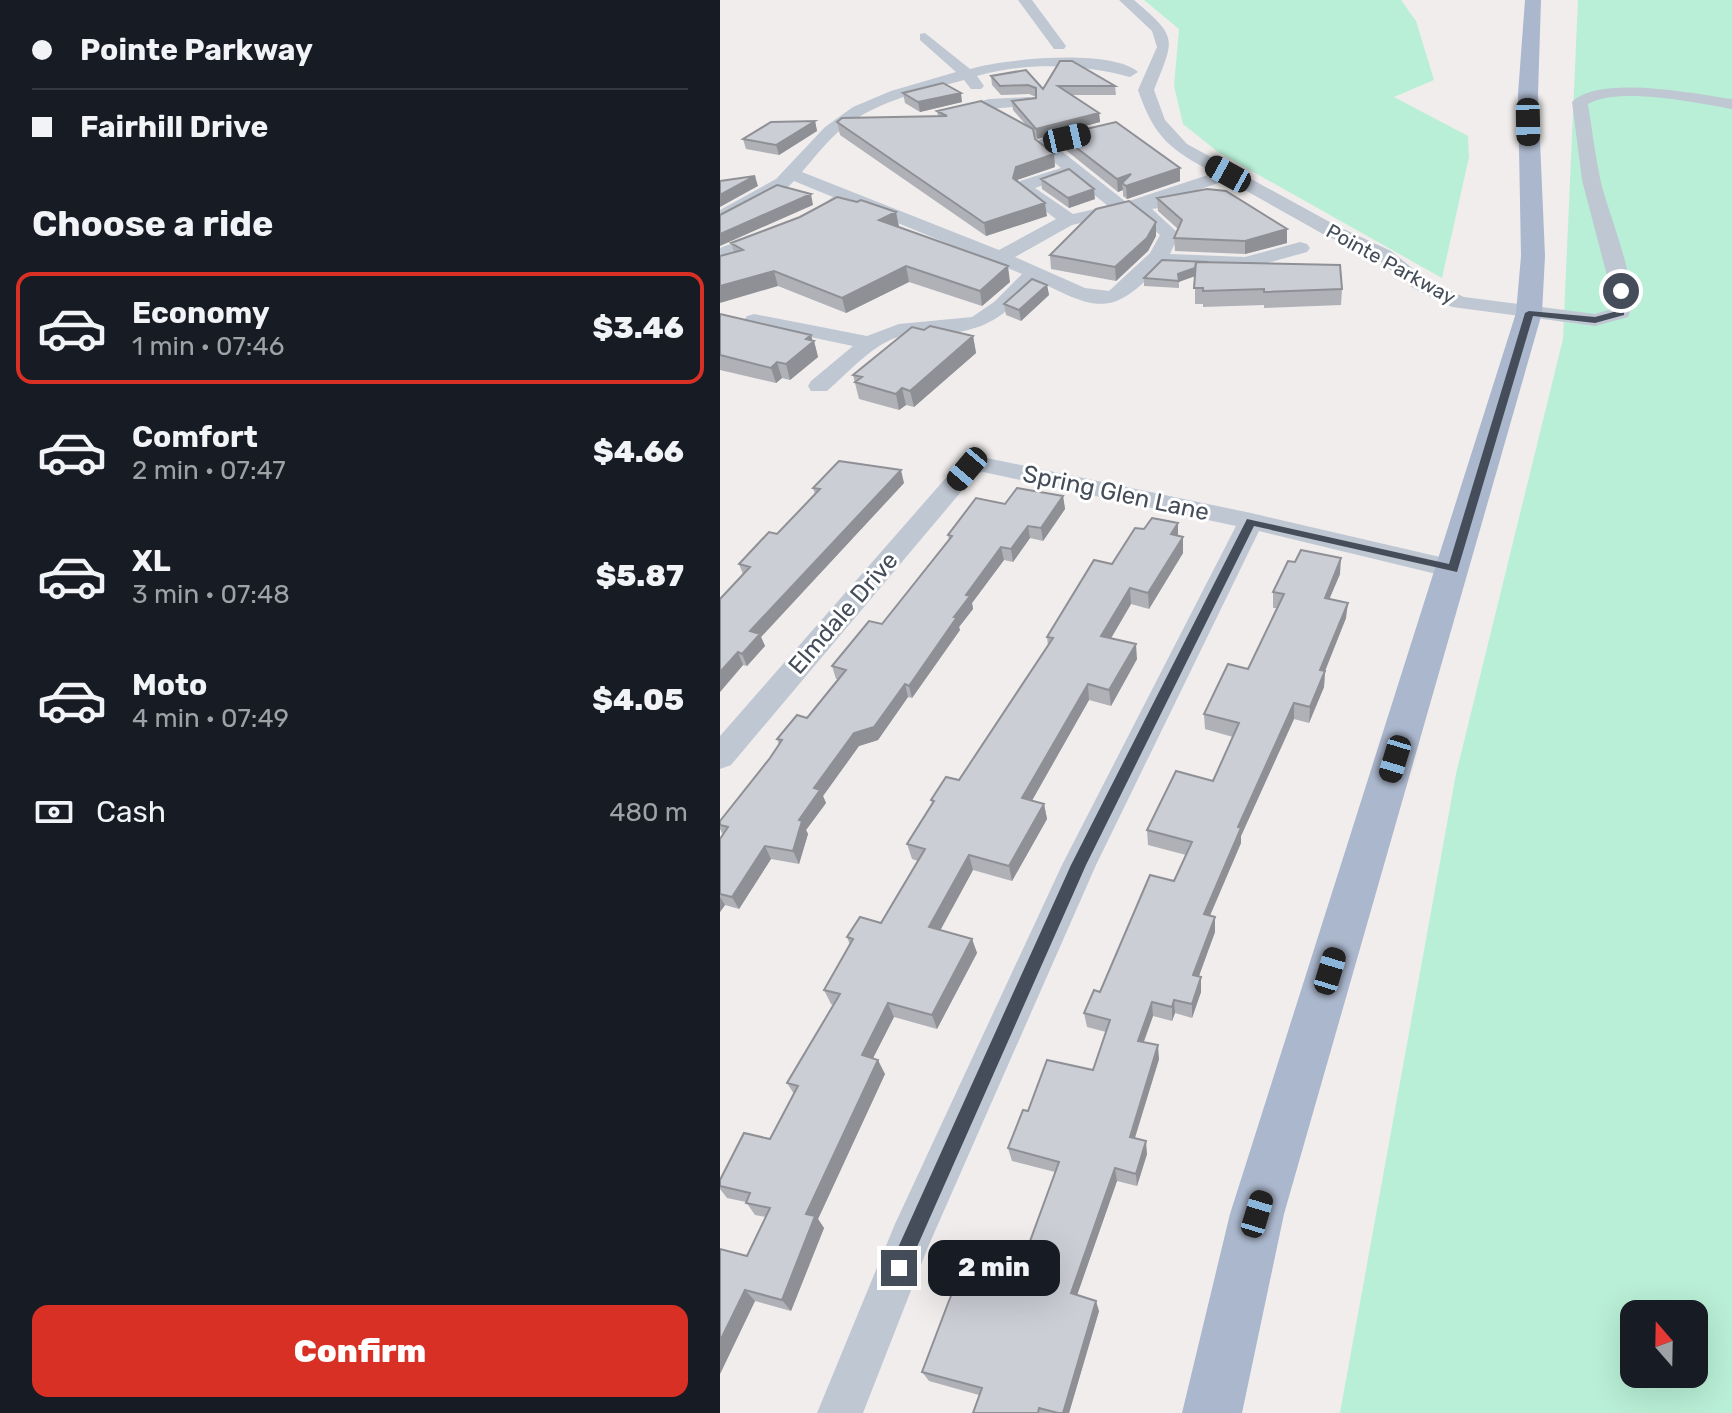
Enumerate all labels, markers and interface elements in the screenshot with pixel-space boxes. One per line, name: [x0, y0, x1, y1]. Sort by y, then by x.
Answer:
text: Pointe Parkway: [80, 32, 313, 68]
car: [1516, 98, 1540, 146]
text: Fairhill Drive: [80, 109, 268, 145]
car: [1041, 121, 1093, 155]
car: [1201, 152, 1255, 196]
text: Choose a ride: [32, 202, 273, 245]
street label: Pointe Parkway: [1322, 219, 1460, 309]
route start: [1603, 273, 1639, 309]
icon: car: [36, 292, 108, 364]
text: Economy: [132, 295, 270, 331]
text: $3.46: [593, 310, 684, 346]
text: 1 min · 07:46: [132, 331, 284, 362]
icon: car: [36, 416, 108, 488]
text: Comfort: [132, 419, 258, 455]
text: $4.66: [593, 434, 684, 470]
car: [942, 443, 992, 495]
text: 2 min · 07:47: [132, 455, 286, 486]
street label: Spring Glen Lane: [1020, 460, 1212, 526]
icon: car: [36, 540, 108, 612]
text: XL: [132, 543, 171, 579]
street label: Elmdale Drive: [783, 546, 903, 680]
text: $5.87: [596, 558, 684, 594]
text: 3 min · 07:48: [132, 579, 290, 610]
icon: car: [36, 664, 108, 736]
text: Moto: [132, 667, 207, 703]
text: $4.05: [592, 682, 684, 718]
text: 4 min · 07:49: [132, 703, 289, 734]
car: [1377, 733, 1413, 785]
icon: cash: [32, 790, 76, 834]
text: Cash: [96, 794, 166, 830]
text: 480 m: [609, 797, 688, 828]
car: [1312, 945, 1348, 997]
car: [1239, 1188, 1275, 1240]
callout: 2 min: [927, 1240, 1059, 1296]
route end: [881, 1250, 917, 1286]
text: 2 min: [958, 1252, 1030, 1283]
north arrow: [1620, 1300, 1708, 1388]
map controls: [1620, 1300, 1708, 1388]
button: Confirm: [32, 1305, 688, 1397]

